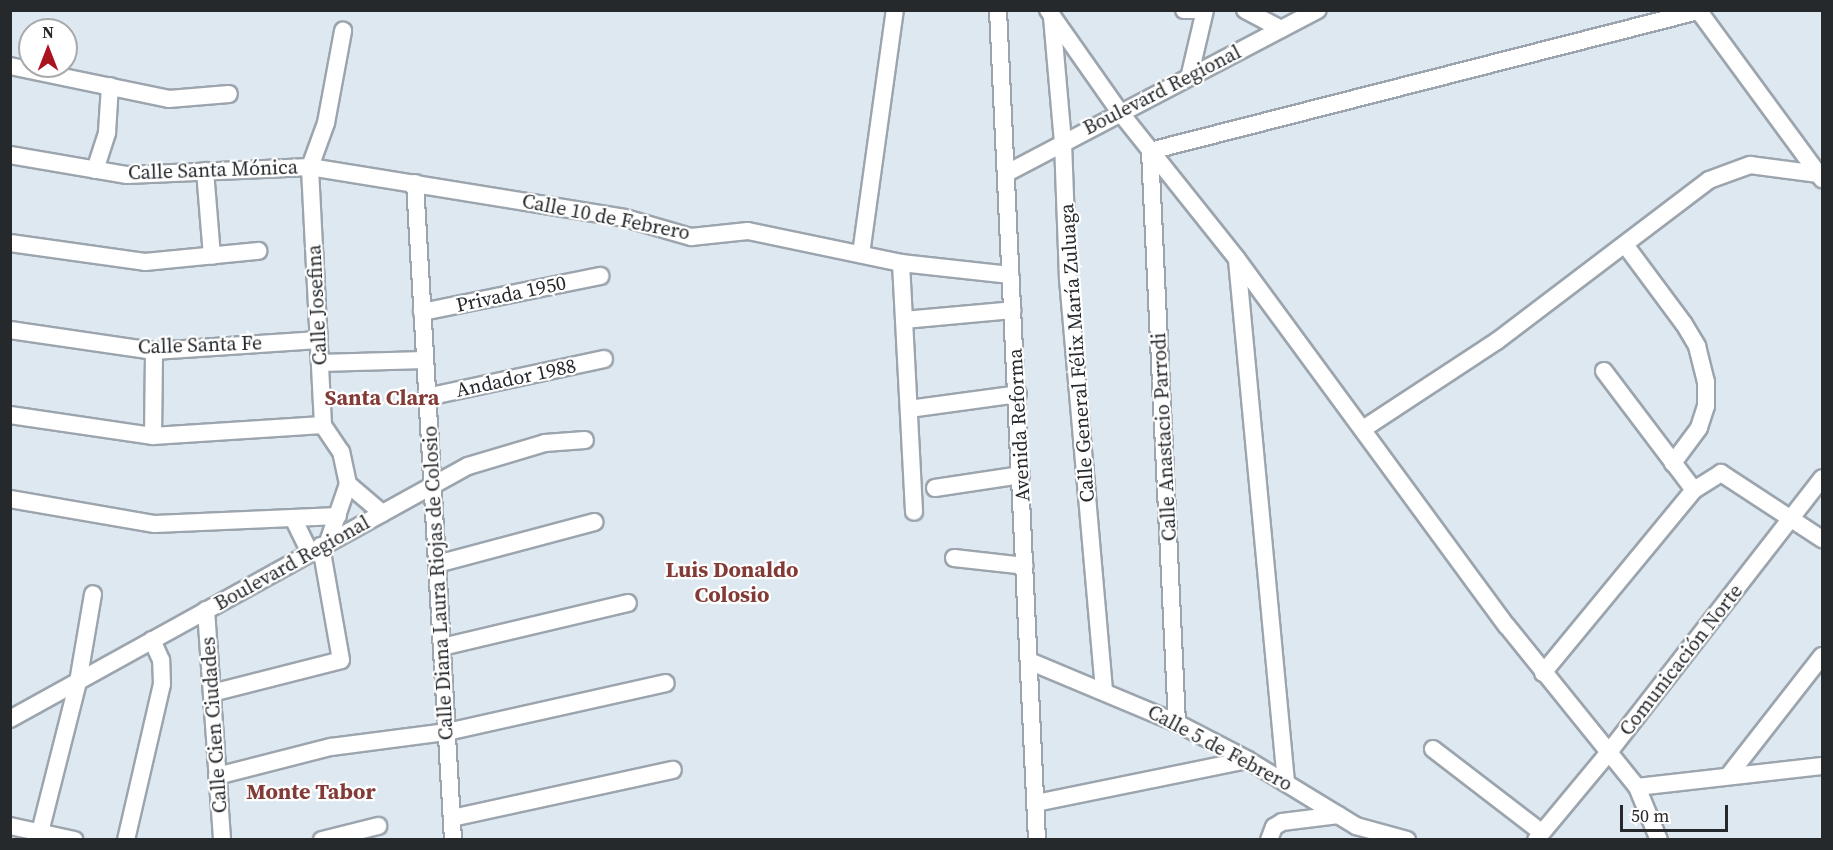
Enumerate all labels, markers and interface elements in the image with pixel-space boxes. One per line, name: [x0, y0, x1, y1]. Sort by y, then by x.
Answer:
north arrow: [18, 18, 78, 78]
text: N: [42, 21, 54, 43]
street label: Boulevard Regional: [1079, 40, 1245, 140]
street label: Calle Santa Mónica: [128, 155, 298, 185]
street label: Calle 10 de Febrero: [520, 189, 692, 245]
street label: Calle General Félix María Zuluaga: [1055, 203, 1099, 503]
street label: Calle Josefina: [302, 244, 332, 366]
street label: Privada 1950: [454, 271, 568, 317]
street label: Calle Santa Fe: [138, 331, 262, 359]
street label: Calle Anastacio Parrodi: [1147, 332, 1181, 542]
street label: Avenida Reforma: [1003, 348, 1035, 502]
street label: Andador 1988: [454, 354, 578, 402]
district label: Santa Clara: [325, 385, 439, 411]
street label: Calle Diana Laura Riojas de Colosio: [418, 425, 458, 741]
street label: Boulevard Regional: [210, 510, 374, 616]
district label: Luis Donaldo Colosio: [665, 556, 799, 608]
street label: Comunicación Norte: [1614, 579, 1748, 741]
street label: Calle Cien Ciudades: [196, 636, 232, 814]
street label: Calle 5 de Febrero: [1144, 700, 1296, 796]
district label: Monte Tabor: [246, 779, 376, 805]
scale bar: [1623, 793, 1731, 831]
text: 50 m: [1631, 803, 1669, 828]

